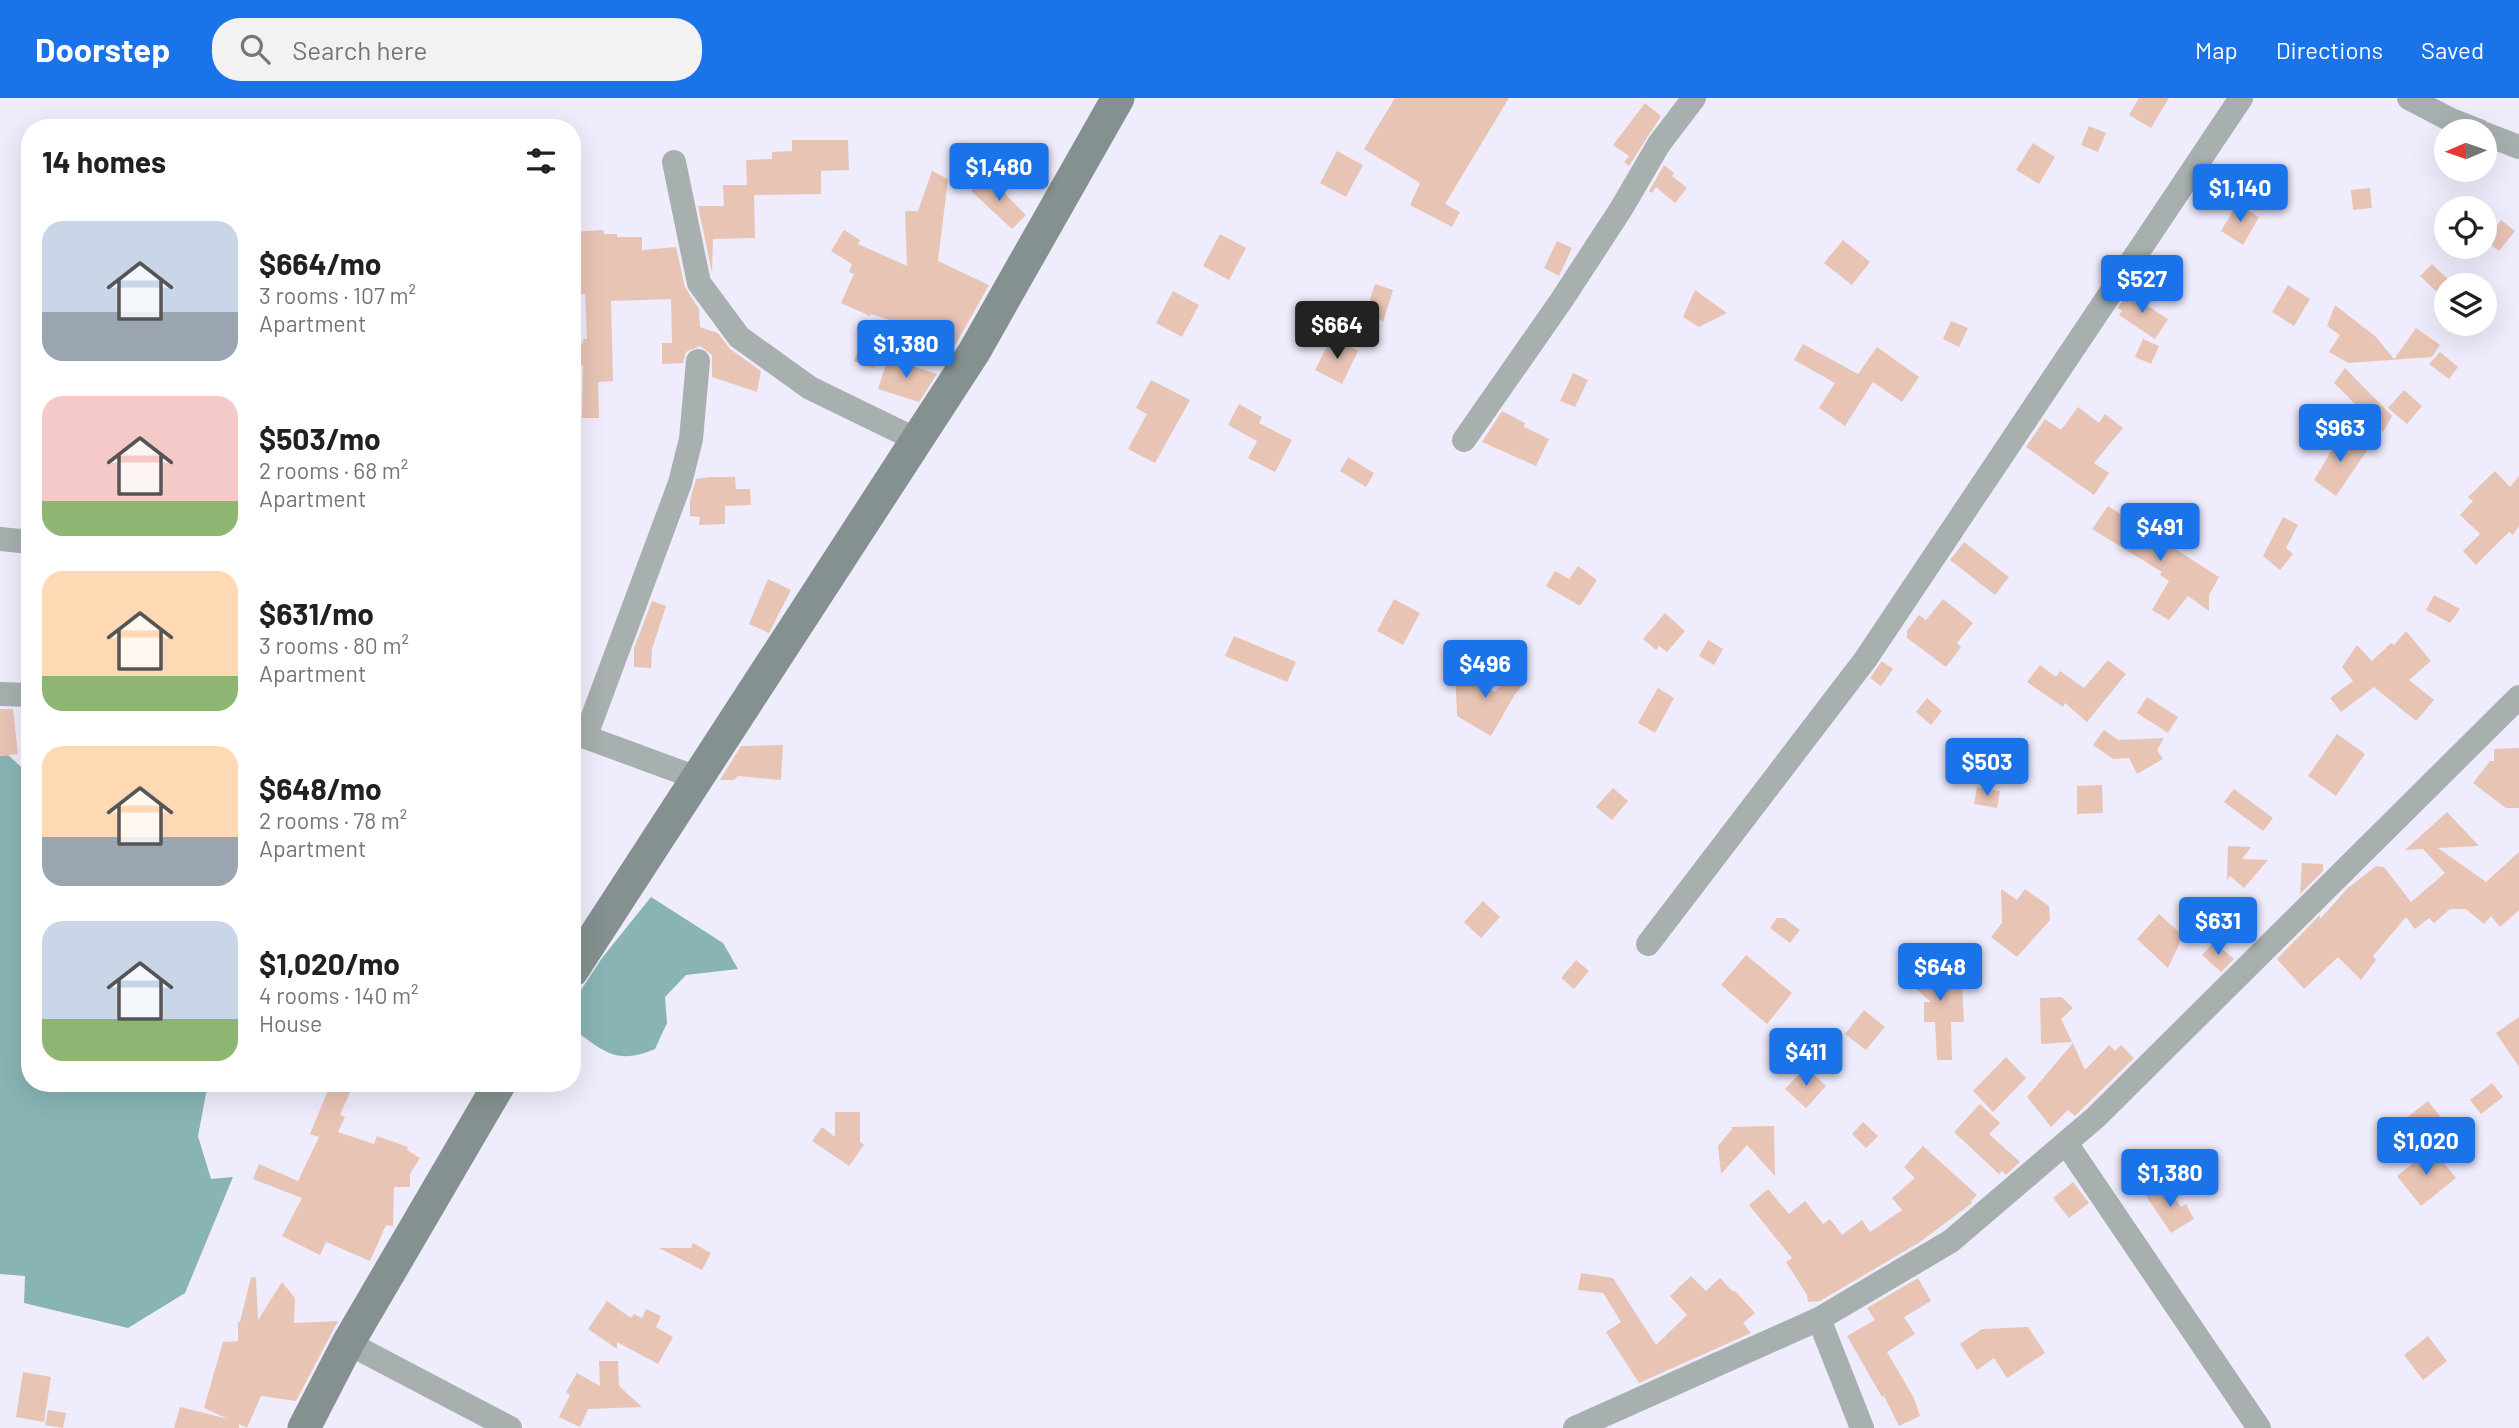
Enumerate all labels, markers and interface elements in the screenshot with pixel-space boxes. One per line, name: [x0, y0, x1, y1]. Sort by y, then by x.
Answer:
search box: [212, 18, 702, 81]
text: Doorstep: [35, 29, 170, 69]
icon: search: [236, 30, 274, 68]
text: Search here: [292, 34, 427, 65]
text: Map: [2195, 35, 2238, 64]
text: Directions: [2276, 35, 2383, 64]
text: Saved: [2421, 35, 2484, 64]
north arrow: [2434, 119, 2497, 182]
map controls: [2434, 119, 2497, 336]
icon: filters: [522, 142, 560, 180]
text: 14 homes: [42, 143, 166, 179]
pin: $1,480: [942, 144, 1056, 203]
text: $1,480: [966, 152, 1032, 180]
pin: $1,140: [2183, 164, 2297, 224]
text: $1,140: [2209, 173, 2271, 201]
button: locate: [2434, 196, 2497, 259]
text: $664/mo: [259, 245, 382, 281]
icon: home: [98, 249, 182, 333]
pin: $527: [2101, 256, 2183, 315]
text: $527: [2117, 264, 2167, 292]
button: layers: [2434, 273, 2497, 336]
text: 3 rooms · 107 m²: [259, 281, 416, 309]
pin: $664: [1296, 302, 1378, 361]
text: Apartment: [259, 309, 366, 337]
text: $664: [1311, 310, 1363, 338]
pin: $1,380: [849, 320, 963, 380]
text: $1,380: [873, 329, 939, 357]
pin: $963: [2299, 404, 2381, 464]
text: $963: [2315, 413, 2365, 441]
text: $503/mo: [259, 420, 381, 456]
icon: home: [98, 424, 182, 508]
text: 2 rooms · 68 m²: [259, 456, 408, 484]
text: Apartment: [259, 484, 366, 512]
pin: $491: [2119, 504, 2201, 563]
text: $491: [2137, 512, 2183, 540]
text: $631/mo: [259, 595, 374, 631]
icon: home: [98, 599, 182, 683]
text: 3 rooms · 80 m²: [259, 631, 409, 659]
pin: $496: [1444, 640, 1526, 700]
text: $496: [1459, 649, 1511, 677]
text: Apartment: [259, 659, 366, 687]
pin: $503: [1946, 738, 2028, 798]
text: $503: [1961, 747, 2013, 775]
text: $648/mo: [259, 770, 382, 806]
icon: home: [98, 774, 182, 858]
text: 2 rooms · 78 m²: [259, 806, 407, 834]
text: Apartment: [259, 834, 366, 862]
pin: $631: [2177, 898, 2259, 957]
text: $631: [2195, 906, 2241, 934]
pin: $648: [1899, 944, 1981, 1003]
text: $1,020/mo: [259, 945, 400, 981]
icon: home: [98, 949, 182, 1033]
text: $648: [1914, 952, 1966, 980]
text: 4 rooms · 140 m²: [259, 981, 419, 1009]
text: House: [259, 1009, 322, 1037]
pin: $411: [1765, 1028, 1847, 1088]
text: $411: [1785, 1037, 1827, 1065]
pin: $1,020: [2369, 1118, 2483, 1177]
text: $1,020: [2393, 1126, 2459, 1154]
pin: $1,380: [2113, 1150, 2227, 1209]
text: $1,380: [2137, 1158, 2203, 1186]

